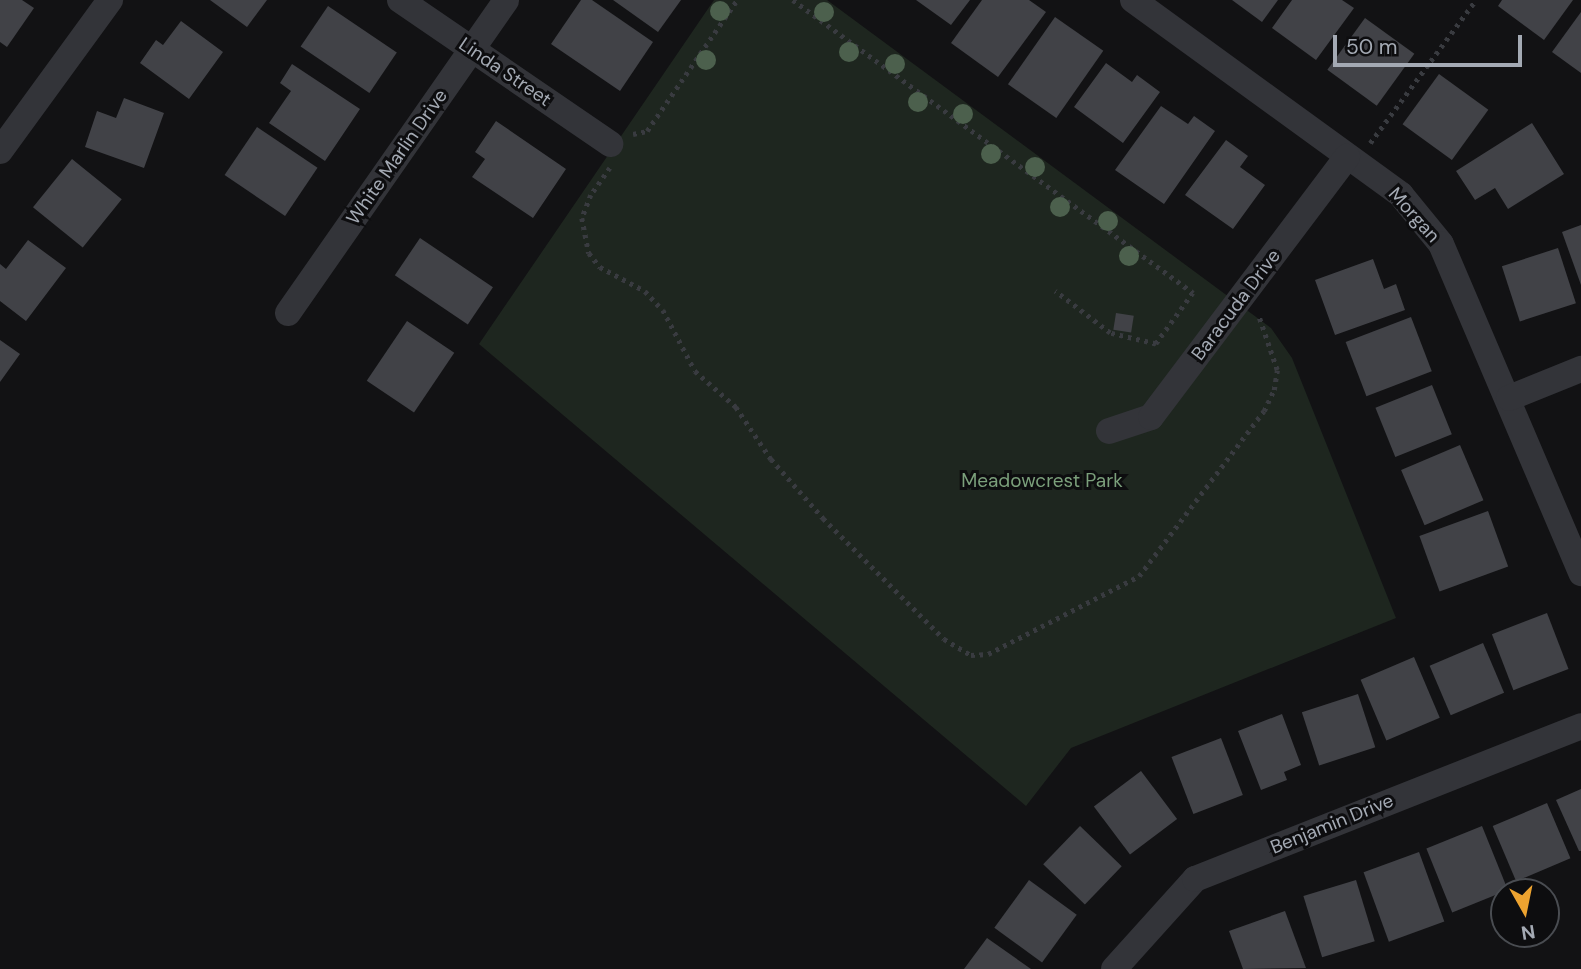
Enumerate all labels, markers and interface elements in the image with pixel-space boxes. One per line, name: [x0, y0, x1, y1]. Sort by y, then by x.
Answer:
scale bar: [1336, 21, 1525, 65]
street label: Linda Street: [454, 33, 556, 111]
text: 50 m: [1346, 33, 1397, 61]
street label: White Marlin Drive: [342, 85, 452, 229]
street label: Morgan: [1383, 183, 1445, 247]
street label: Baracuda Drive: [1187, 245, 1285, 365]
park label: Meadowcrest Park: [961, 470, 1123, 492]
street label: Benjamin Drive: [1267, 789, 1397, 859]
north arrow: [1490, 878, 1560, 948]
text: N: [1519, 919, 1537, 946]

